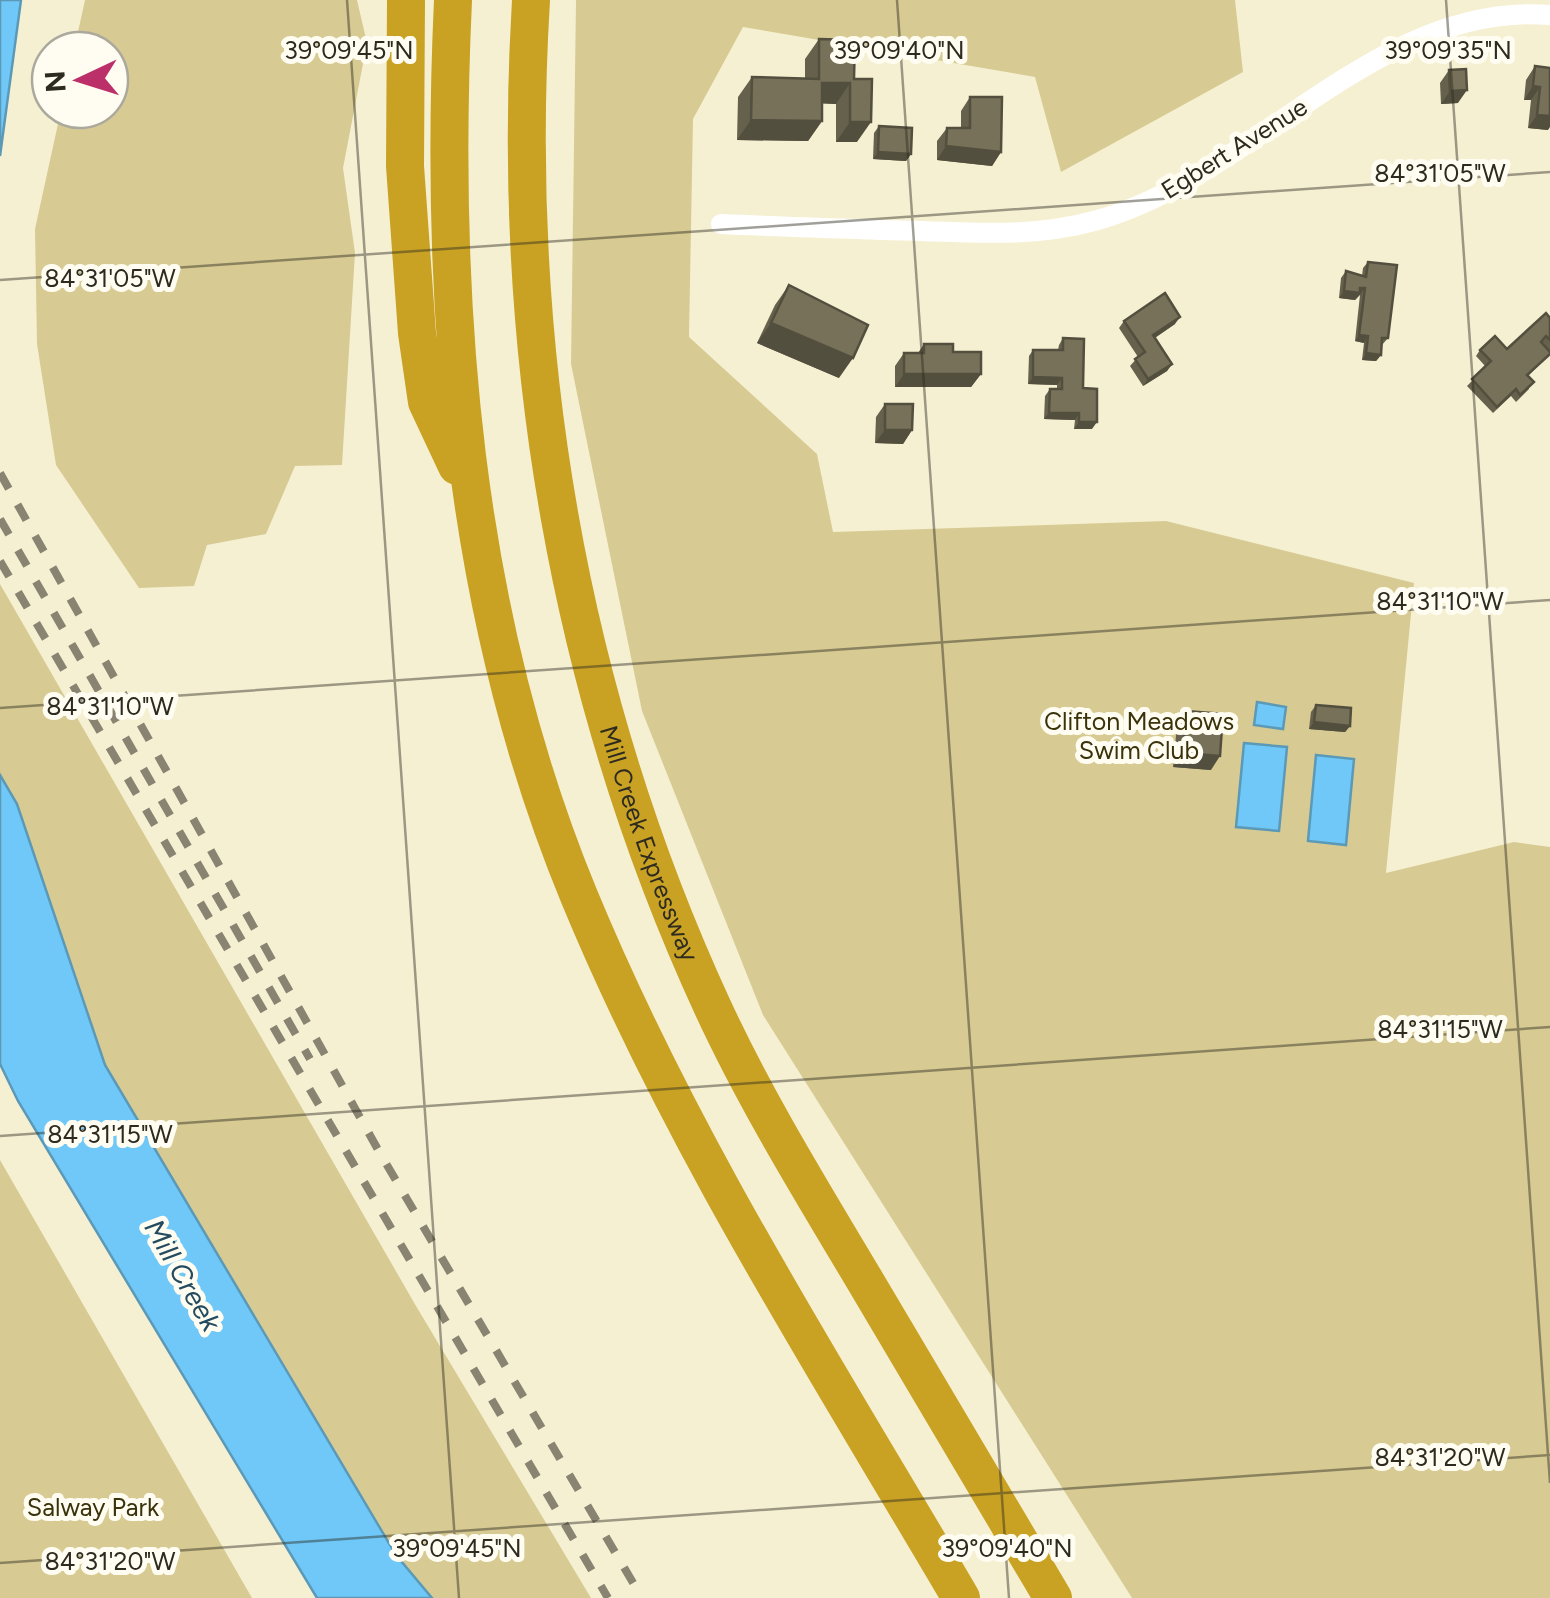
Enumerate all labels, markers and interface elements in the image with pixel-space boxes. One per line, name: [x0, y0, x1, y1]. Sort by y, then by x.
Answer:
north arrow: [30, 30, 130, 130]
text: 39°09'45"N: [284, 35, 414, 65]
text: 39°09'40"N: [833, 35, 965, 65]
text: 39°09'35"N: [1384, 35, 1512, 65]
text: N: [37, 70, 73, 94]
street label: Egbert Avenue: [1155, 91, 1313, 205]
text: 84°31'05"W: [1374, 158, 1506, 188]
text: 84°31'05"W: [44, 263, 176, 293]
text: 84°31'10"W: [1376, 586, 1504, 616]
text: 84°31'10"W: [46, 691, 174, 721]
park label: Clifton Meadows Swim Club: [1044, 706, 1234, 765]
street label: Mill Creek Expressway: [594, 722, 705, 966]
text: 84°31'15"W: [1377, 1014, 1503, 1044]
text: 84°31'15"W: [47, 1119, 173, 1149]
water label: Mill Creek: [137, 1213, 229, 1338]
text: 84°31'20"W: [1374, 1442, 1506, 1472]
park label: Salway Park: [27, 1492, 160, 1522]
text: 39°09'45"N: [392, 1533, 522, 1563]
text: 39°09'40"N: [941, 1533, 1073, 1563]
text: 84°31'20"W: [44, 1546, 176, 1576]

